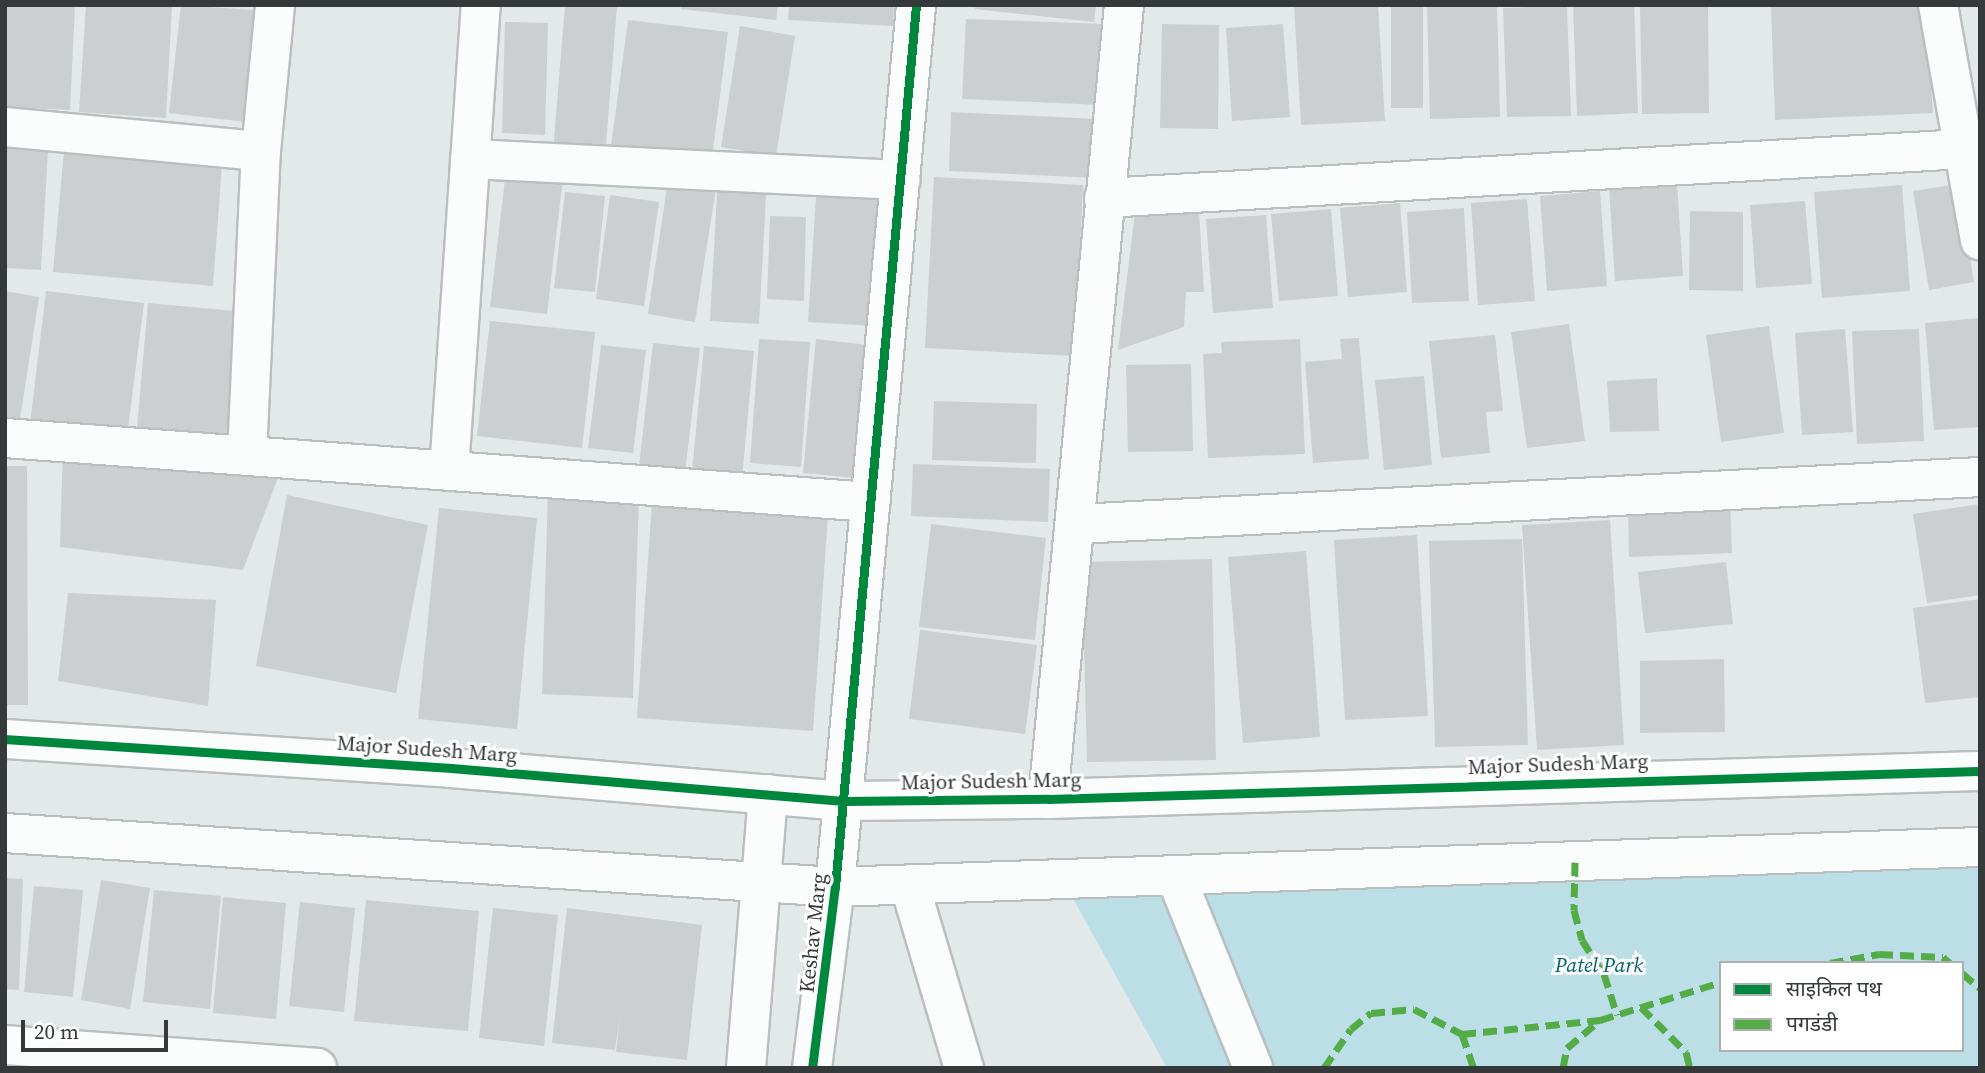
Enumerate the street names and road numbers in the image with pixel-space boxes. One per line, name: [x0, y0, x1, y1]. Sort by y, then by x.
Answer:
street label: Major Sudesh Marg: [336, 730, 518, 768]
street label: Major Sudesh Marg: [1467, 748, 1649, 780]
street label: Major Sudesh Marg: [900, 767, 1082, 795]
street label: Keshav Marg: [794, 872, 832, 994]

